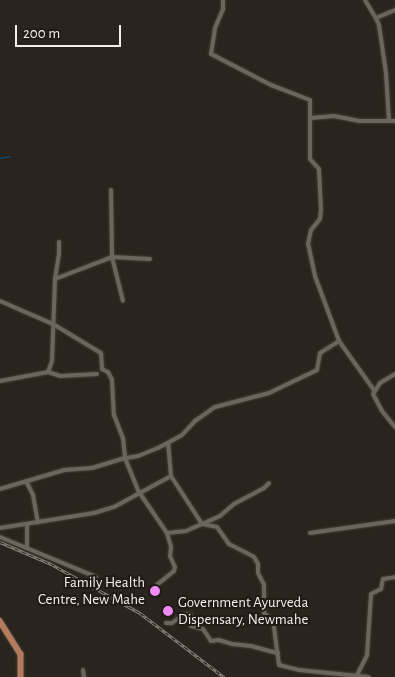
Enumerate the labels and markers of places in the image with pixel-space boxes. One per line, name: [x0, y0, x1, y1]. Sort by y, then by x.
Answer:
place label: Family Health Centre, New Mahe: [38, 573, 145, 608]
marker: Family Health Centre, New Mahe: [149, 585, 161, 597]
place label: Government Ayurveda Dispensary, Newmahe: [178, 593, 308, 628]
marker: Government Ayurveda Dispensary, Newmahe: [162, 605, 174, 617]

